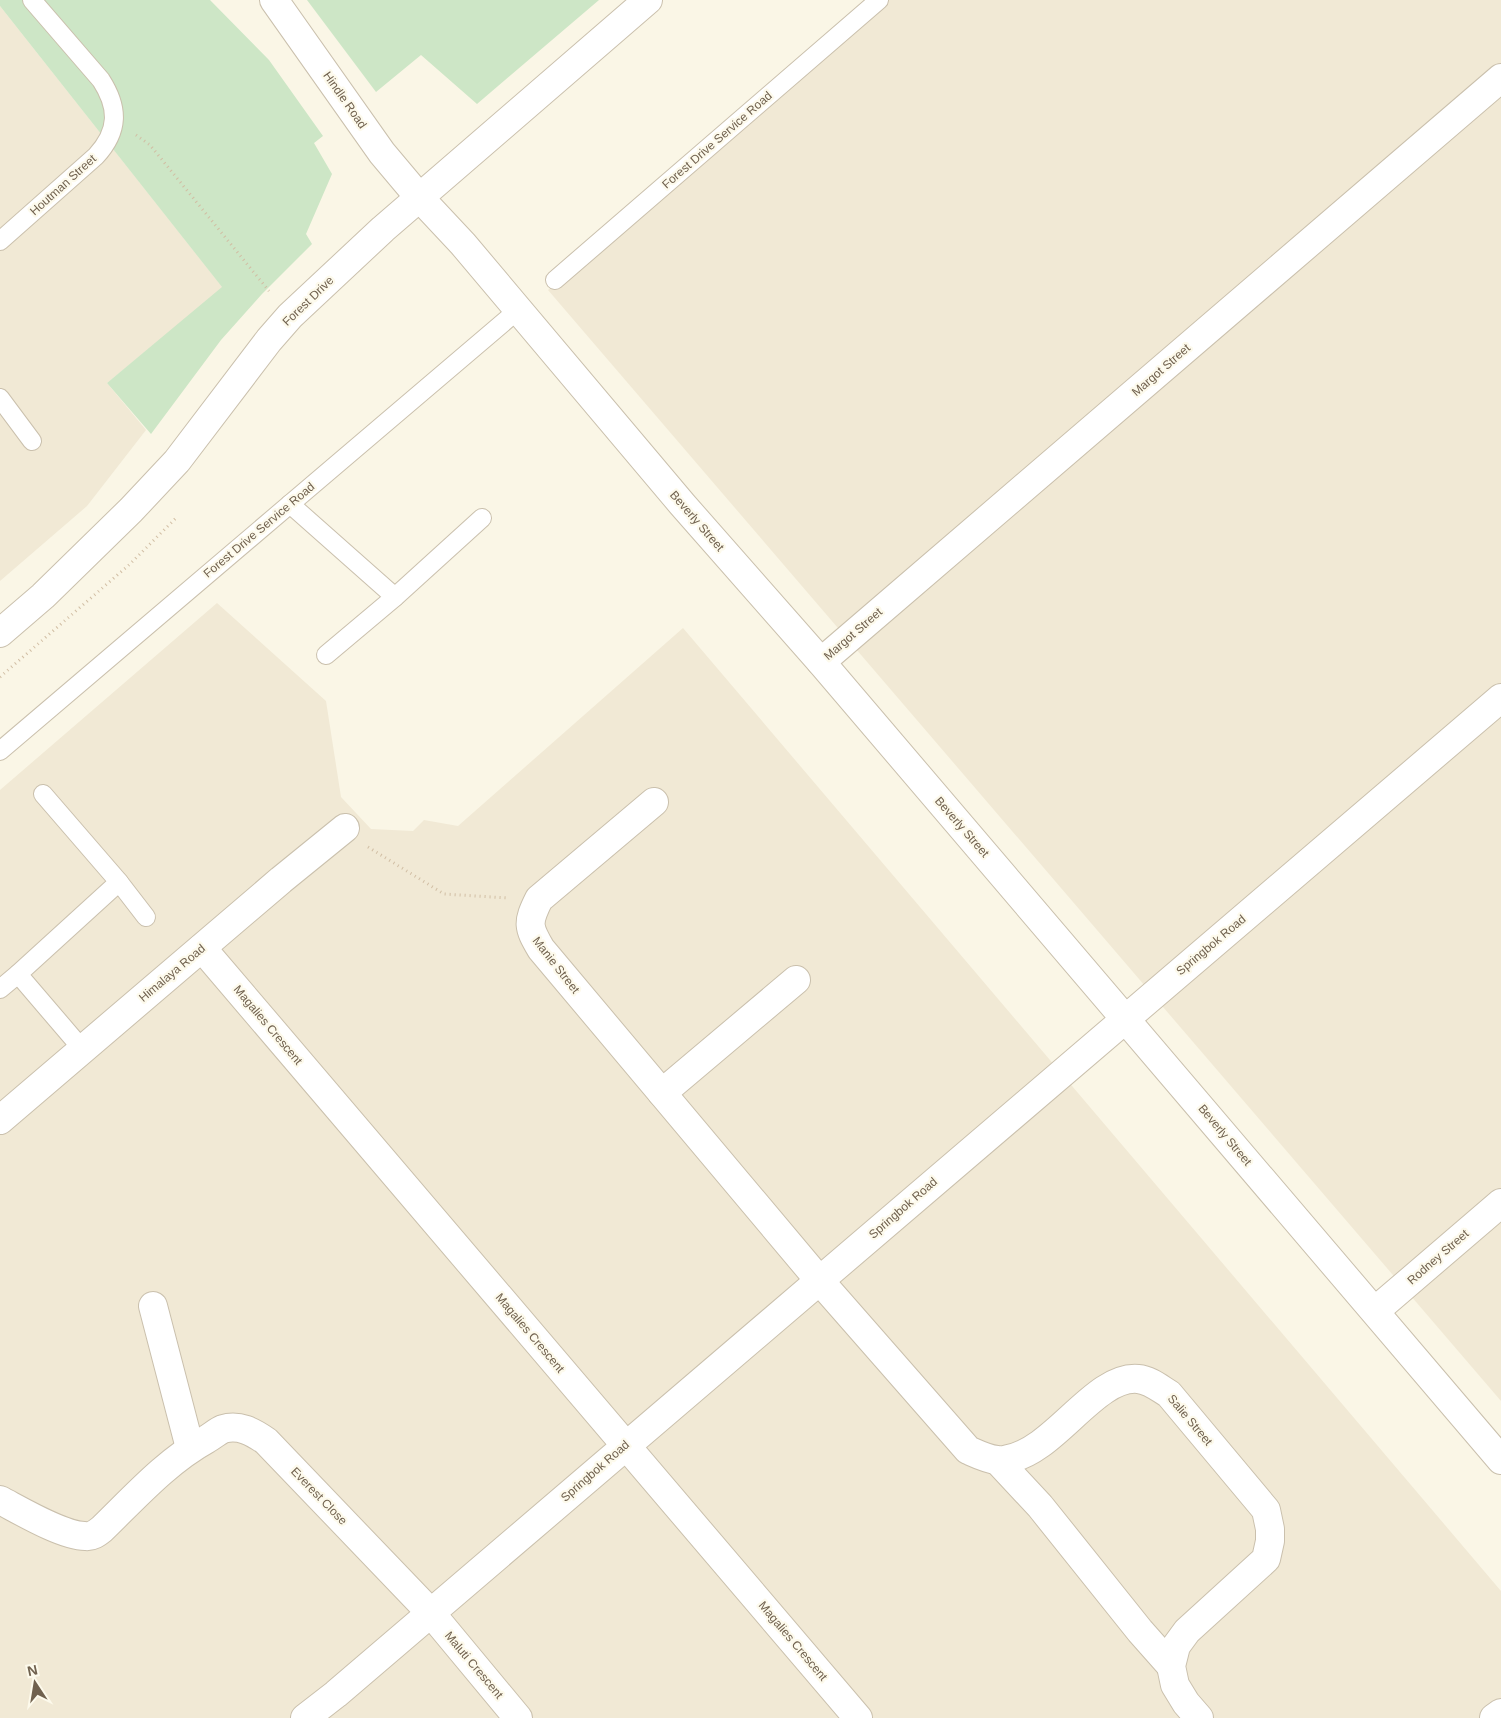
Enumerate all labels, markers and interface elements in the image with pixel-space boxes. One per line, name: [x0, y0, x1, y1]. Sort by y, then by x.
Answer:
street label: Hindle Road: [320, 69, 370, 131]
street label: Forest Drive Service Road: [659, 89, 775, 191]
street label: Houtman Street: [27, 151, 99, 218]
street label: Forest Drive: [280, 273, 337, 329]
street label: Margot Street: [1129, 340, 1194, 399]
street label: Forest Drive Service Road: [201, 479, 317, 581]
street label: Beverly Street: [667, 488, 727, 555]
street label: Margot Street: [821, 604, 886, 663]
street label: Beverly Street: [932, 794, 992, 861]
street label: Springbok Road: [1174, 912, 1248, 978]
street label: Manie Street: [530, 934, 583, 997]
street label: Himalaya Road: [136, 941, 208, 1005]
street label: Magalies Crescent: [231, 982, 306, 1068]
street label: Beverly Street: [1195, 1102, 1255, 1169]
street label: Springbok Road: [866, 1174, 940, 1242]
street label: Rodney Street: [1404, 1226, 1472, 1287]
street label: Magalies Crescent: [493, 1290, 568, 1376]
street label: Salie Street: [1165, 1392, 1216, 1449]
street label: Springbok Road: [558, 1437, 632, 1505]
street label: Everest Close: [288, 1464, 350, 1528]
street label: Magalies Crescent: [756, 1598, 831, 1684]
street label: Maluti Crescent: [442, 1629, 507, 1702]
north arrow: [10, 1658, 60, 1708]
text: N: [26, 1661, 39, 1679]

